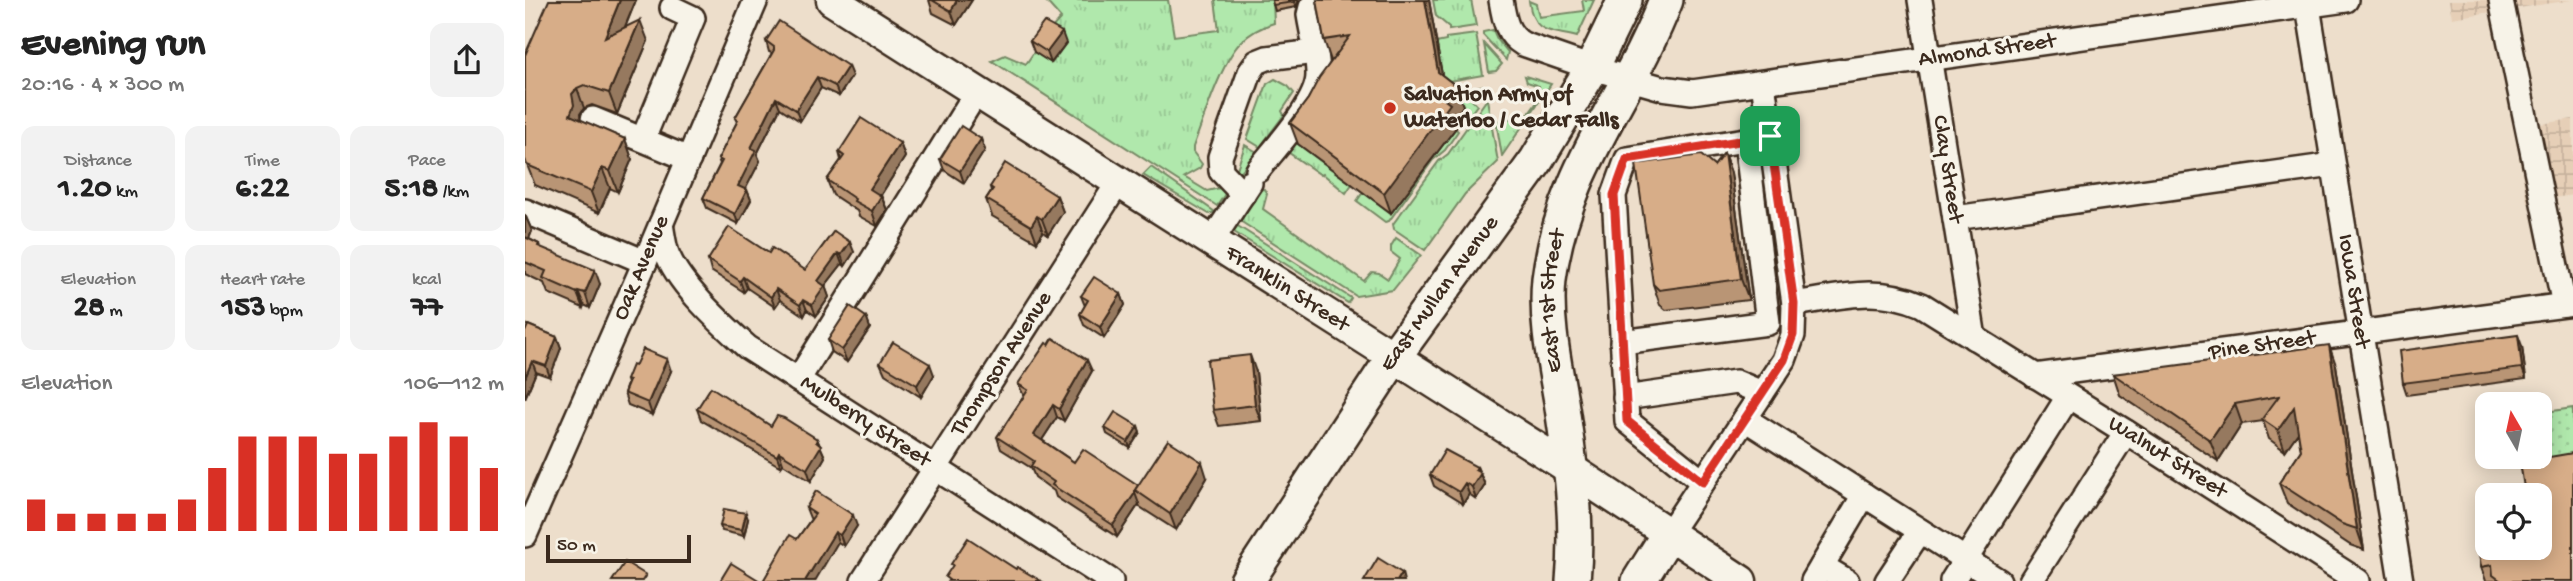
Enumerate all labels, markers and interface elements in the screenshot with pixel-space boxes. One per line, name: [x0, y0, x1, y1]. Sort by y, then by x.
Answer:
button: share: [430, 23, 504, 97]
text: Evening run: [21, 24, 205, 68]
street label: Almond Street: [1917, 28, 2059, 74]
text: 20:16 · 4 × 300 m: [21, 72, 184, 99]
place label: Salvation Army of Waterloo / Cedar Falls: [1403, 82, 1620, 135]
marker: Salvation Army of Waterloo / Cedar Falls: [1382, 100, 1398, 116]
pin: [1740, 106, 1800, 166]
street label: Clay Street: [1925, 113, 1969, 226]
icon: arrive: [1751, 117, 1789, 155]
text: Distance: [65, 150, 132, 173]
text: Time: [245, 150, 280, 173]
text: Pace: [408, 150, 445, 173]
text: 1.20: [58, 173, 112, 208]
text: 6:22: [235, 173, 290, 208]
text: 5:18: [384, 173, 438, 208]
text: km: [112, 181, 138, 204]
text: /km: [438, 181, 469, 204]
street label: Oak Avenue: [608, 210, 677, 325]
street label: East Mullan Avenue: [1374, 210, 1506, 377]
street label: East 1st Street: [1534, 225, 1572, 375]
street label: Iowa Street: [2331, 232, 2376, 351]
street label: Franklin Street: [1219, 239, 1355, 339]
text: Elevation: [60, 269, 136, 292]
text: Heart rate: [220, 269, 305, 292]
text: kcal: [412, 269, 442, 292]
street label: Thompson Avenue: [944, 286, 1059, 443]
text: 28: [74, 292, 105, 327]
text: 153: [222, 292, 266, 327]
text: 77: [411, 292, 442, 327]
text: m: [105, 300, 123, 323]
text: bpm: [266, 300, 303, 323]
street label: Pine Street: [2206, 325, 2319, 367]
street label: Mulberry Street: [795, 370, 937, 475]
text: Elevation: [21, 371, 112, 398]
text: 106–112 m: [404, 371, 504, 398]
north arrow: [2475, 392, 2551, 469]
map controls: [2475, 392, 2552, 560]
street label: Walnut Street: [2102, 411, 2233, 506]
button: locate: [2475, 483, 2552, 560]
scale bar: [546, 532, 691, 564]
text: 50 m: [557, 535, 596, 558]

